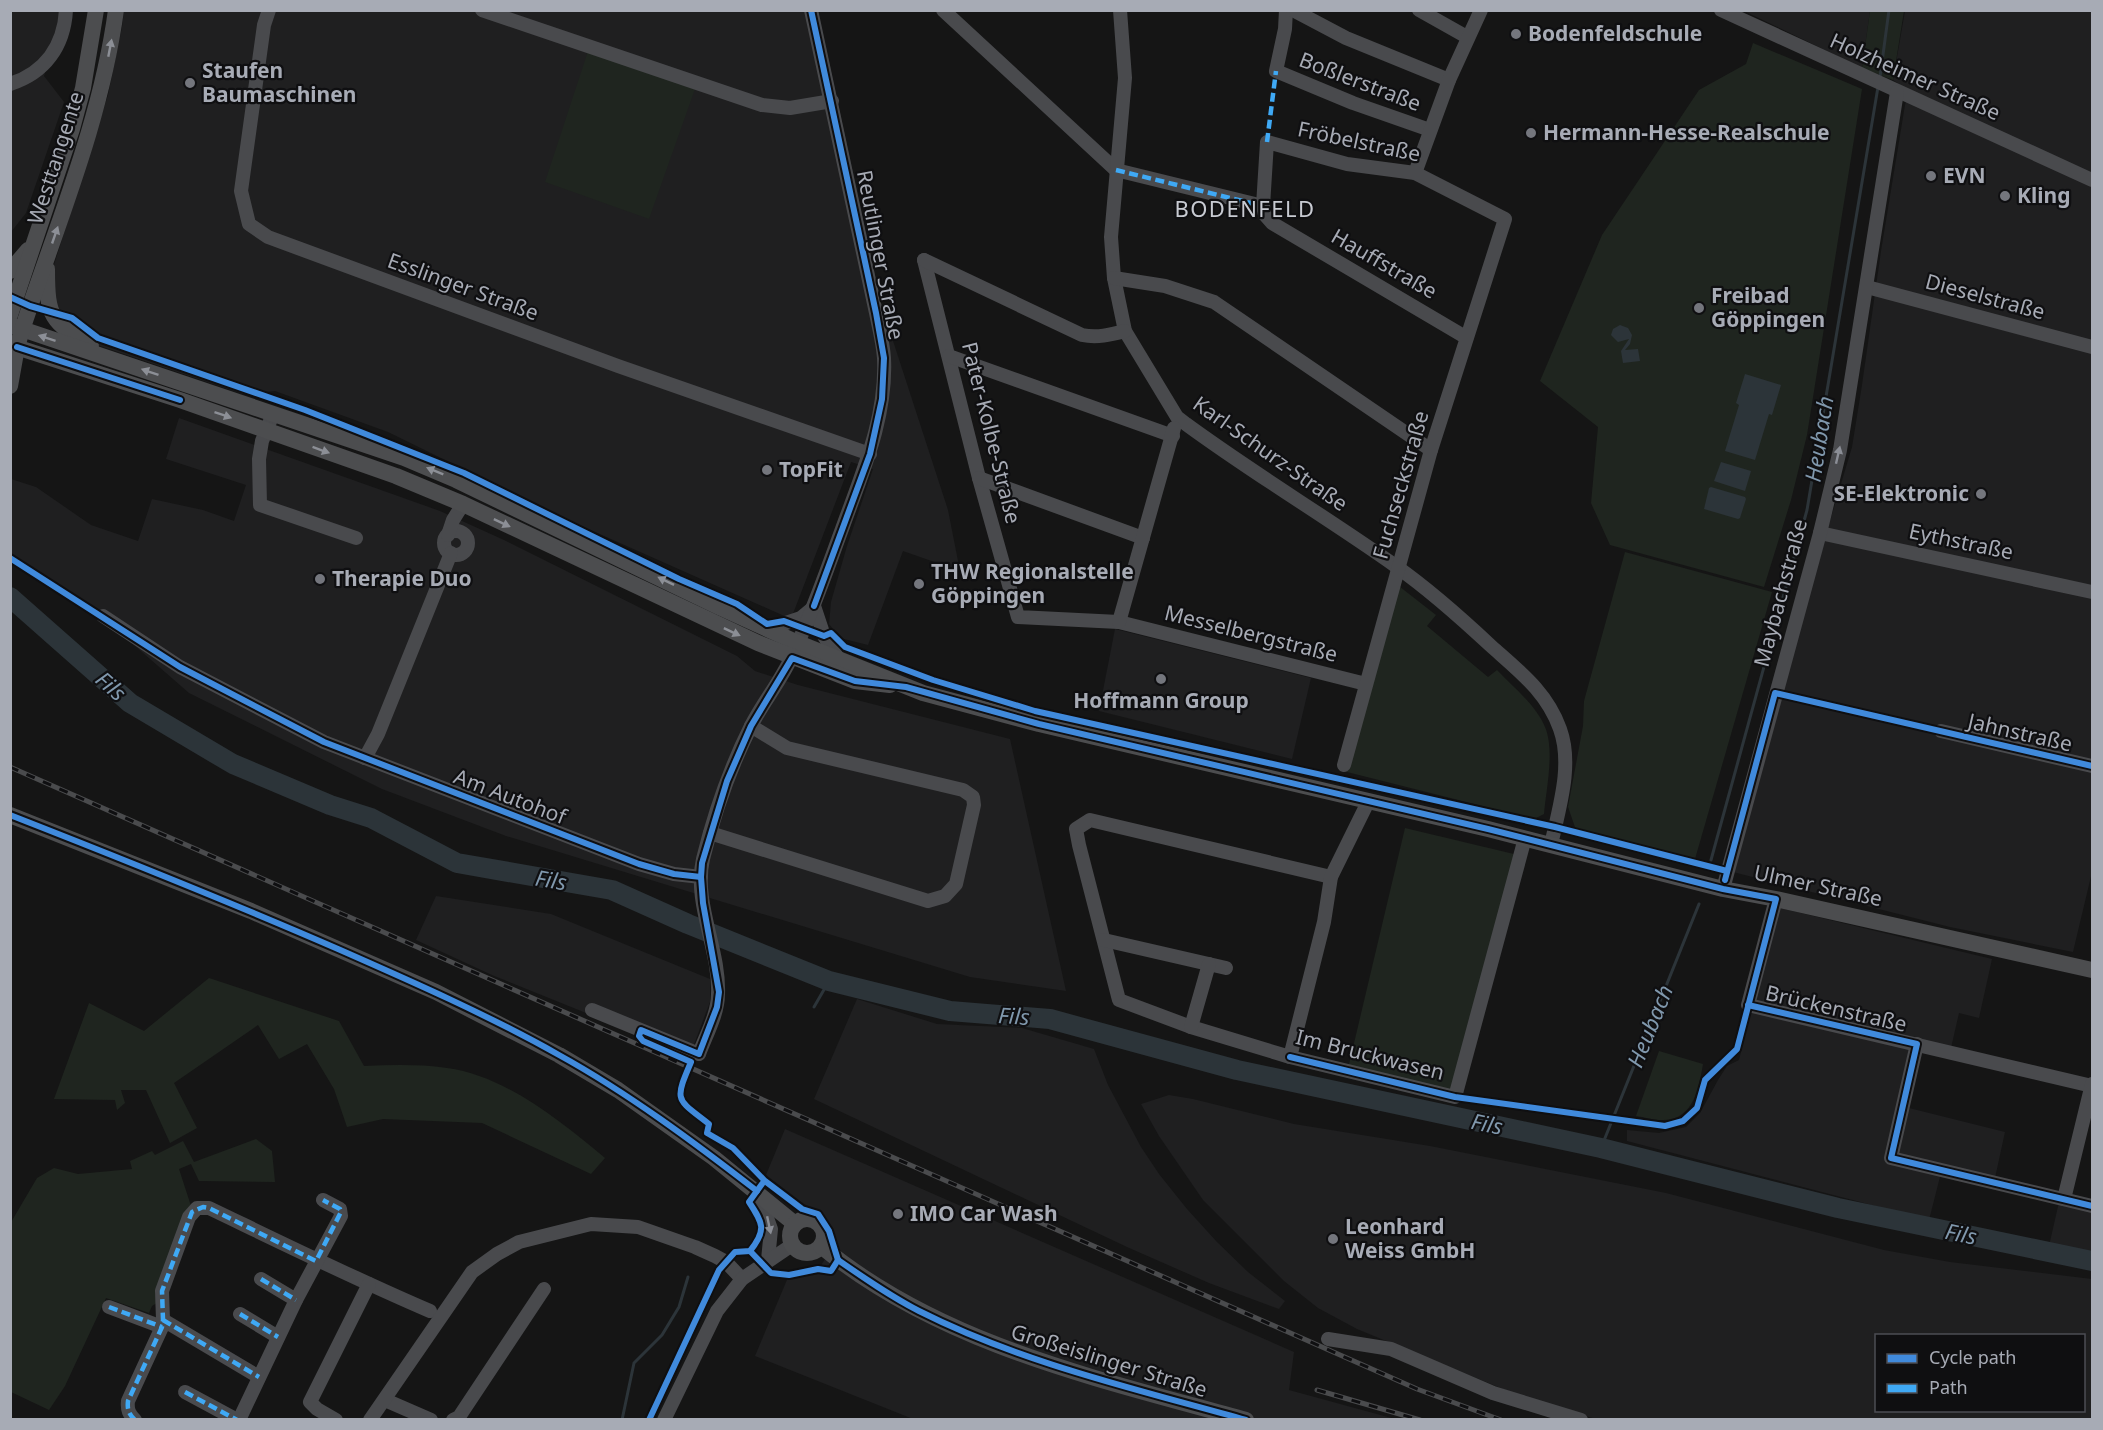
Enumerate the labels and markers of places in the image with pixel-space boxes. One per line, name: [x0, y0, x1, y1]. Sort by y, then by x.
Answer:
place label: Bodenfeldschule: [1528, 19, 1702, 47]
marker: Bodenfeldschule: [1509, 27, 1523, 41]
place label: Staufen Baumaschinen: [202, 56, 356, 108]
marker: Staufen Baumaschinen: [183, 76, 197, 90]
place label: Hermann-Hesse-Realschule: [1543, 118, 1830, 146]
marker: Hermann-Hesse-Realschule: [1524, 126, 1538, 140]
place label: EVN: [1943, 161, 1985, 189]
marker: EVN: [1924, 169, 1938, 183]
place label: Kling: [2017, 181, 2070, 209]
marker: Kling: [1998, 189, 2012, 203]
place label: Freibad Göppingen: [1711, 281, 1825, 333]
marker: Freibad Göppingen: [1692, 301, 1706, 315]
place label: TopFit: [779, 455, 843, 483]
marker: TopFit: [760, 463, 774, 477]
place label: SE-Elektronic: [1833, 479, 1969, 507]
marker: SE-Elektronic: [1974, 487, 1988, 501]
place label: THW Regionalstelle Göppingen: [931, 557, 1134, 609]
place label: Therapie Duo: [332, 564, 472, 592]
marker: Therapie Duo: [313, 572, 327, 586]
marker: THW Regionalstelle Göppingen: [912, 577, 926, 591]
marker: Hoffmann Group: [1154, 672, 1168, 686]
place label: Hoffmann Group: [1073, 686, 1249, 714]
place label: IMO Car Wash: [910, 1199, 1058, 1227]
marker: IMO Car Wash: [891, 1207, 905, 1221]
place label: Leonhard Weiss GmbH: [1345, 1212, 1475, 1264]
marker: Leonhard Weiss GmbH: [1326, 1232, 1340, 1246]

